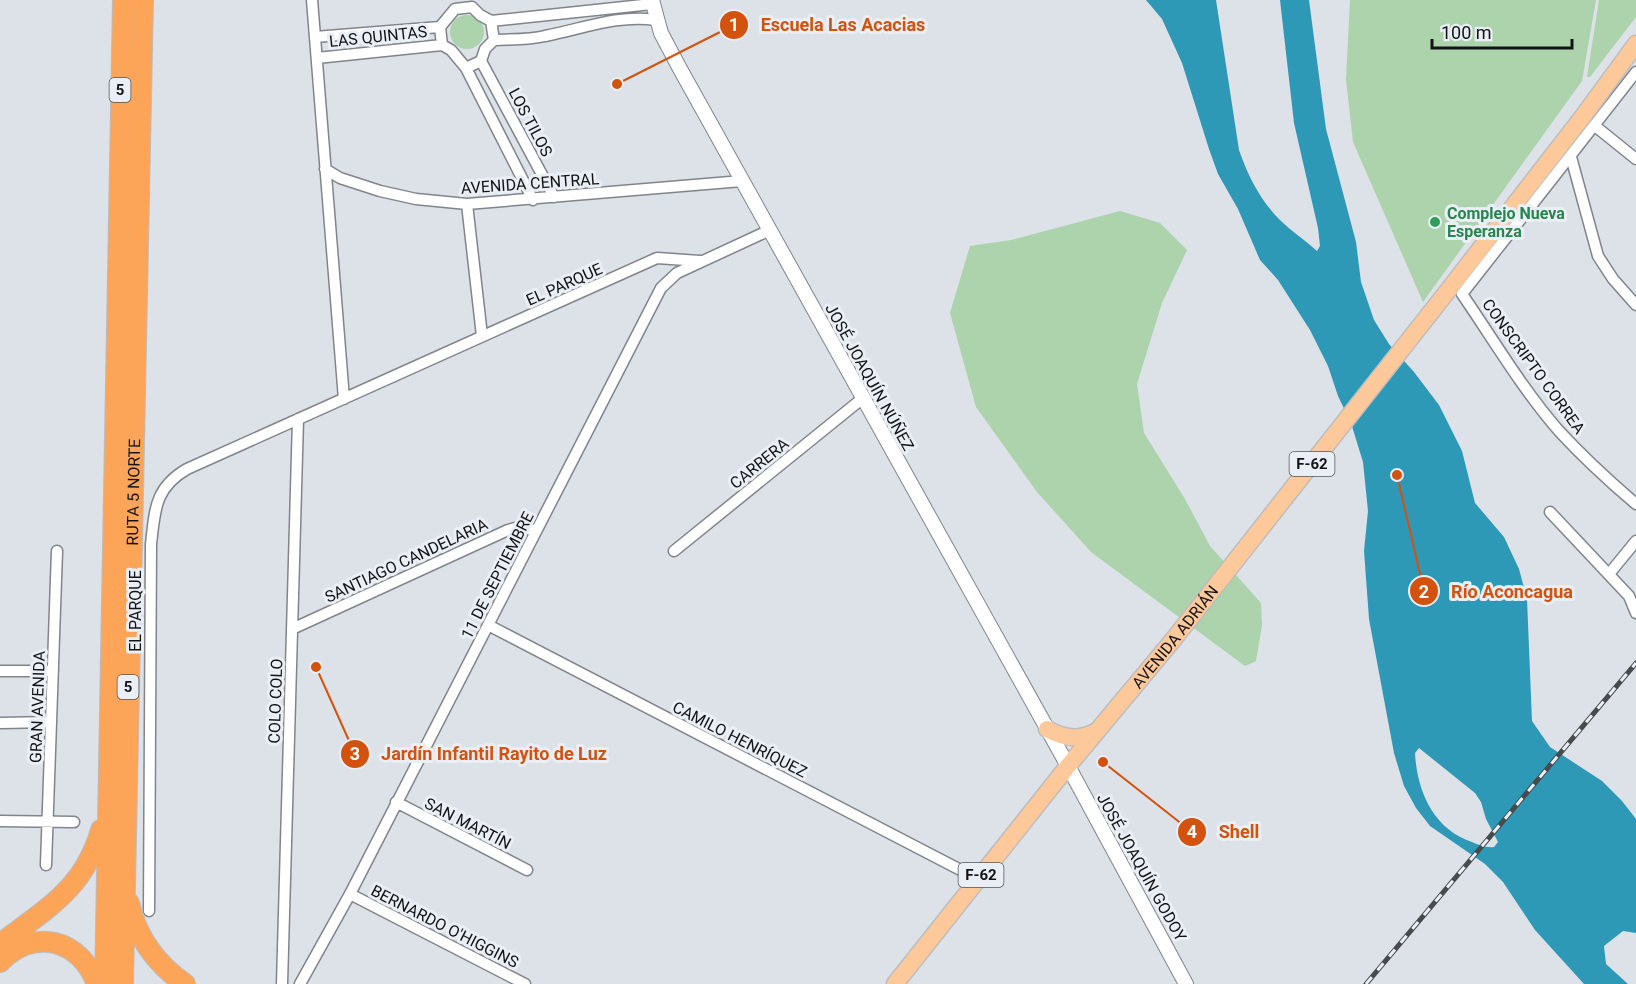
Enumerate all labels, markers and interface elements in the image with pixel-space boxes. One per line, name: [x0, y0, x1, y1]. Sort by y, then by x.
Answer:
callout: Escuela Las Acacias: [719, 7, 937, 43]
scale bar: [1432, 12, 1572, 50]
text: 1: [729, 14, 739, 35]
text: Escuela Las Acacias: [761, 14, 925, 35]
street label: LAS QUINTAS: [328, 22, 428, 51]
text: 100 m: [1441, 22, 1492, 43]
road number: 5: [110, 78, 130, 102]
street label: LOS TILOS: [505, 85, 557, 160]
street label: AVENIDA CENTRAL: [460, 169, 600, 198]
place label: Complejo Nueva Esperanza: [1447, 204, 1565, 241]
marker: Complejo Nueva Esperanza: [1428, 215, 1442, 229]
street label: EL PARQUE: [523, 259, 605, 310]
street label: CONSCRIPTO CORREA: [1478, 295, 1589, 438]
street label: JOSÉ JOAQUÍN NÚÑEZ: [821, 300, 919, 454]
street label: CARRERA: [726, 434, 793, 493]
street label: RUTA 5 NORTE: [123, 439, 144, 546]
road number: F-62: [1290, 452, 1334, 476]
street label: 11 DE SEPTIEMBRE: [457, 509, 538, 642]
street label: SANTIAGO CANDELARIA: [322, 514, 491, 607]
street label: EL PARQUE: [126, 570, 145, 652]
callout: Río Aconcagua: [1409, 573, 1584, 609]
text: 2: [1419, 581, 1429, 602]
text: Río Aconcagua: [1451, 581, 1573, 602]
street label: AVENIDA ADRIÁN: [1128, 582, 1222, 692]
street label: GRAN AVENIDA: [26, 650, 49, 763]
street label: COLO COLO: [265, 658, 286, 744]
road number: 5: [118, 675, 138, 699]
street label: CAMILO HENRÍQUEZ: [669, 697, 810, 782]
callout: Jardín Infantil Rayito de Luz: [340, 736, 619, 772]
text: 3: [350, 743, 360, 764]
text: Jardín Infantil Rayito de Luz: [381, 743, 607, 764]
street label: JOSÉ JOAQUÍN GODOY: [1093, 790, 1190, 945]
street label: SAN MARTÍN: [421, 794, 514, 853]
callout: Shell: [1177, 814, 1271, 850]
text: 4: [1187, 821, 1197, 842]
text: Shell: [1219, 821, 1259, 842]
road number: F-62: [958, 863, 1004, 887]
street label: BERNARDO O'HIGGINS: [368, 881, 522, 972]

